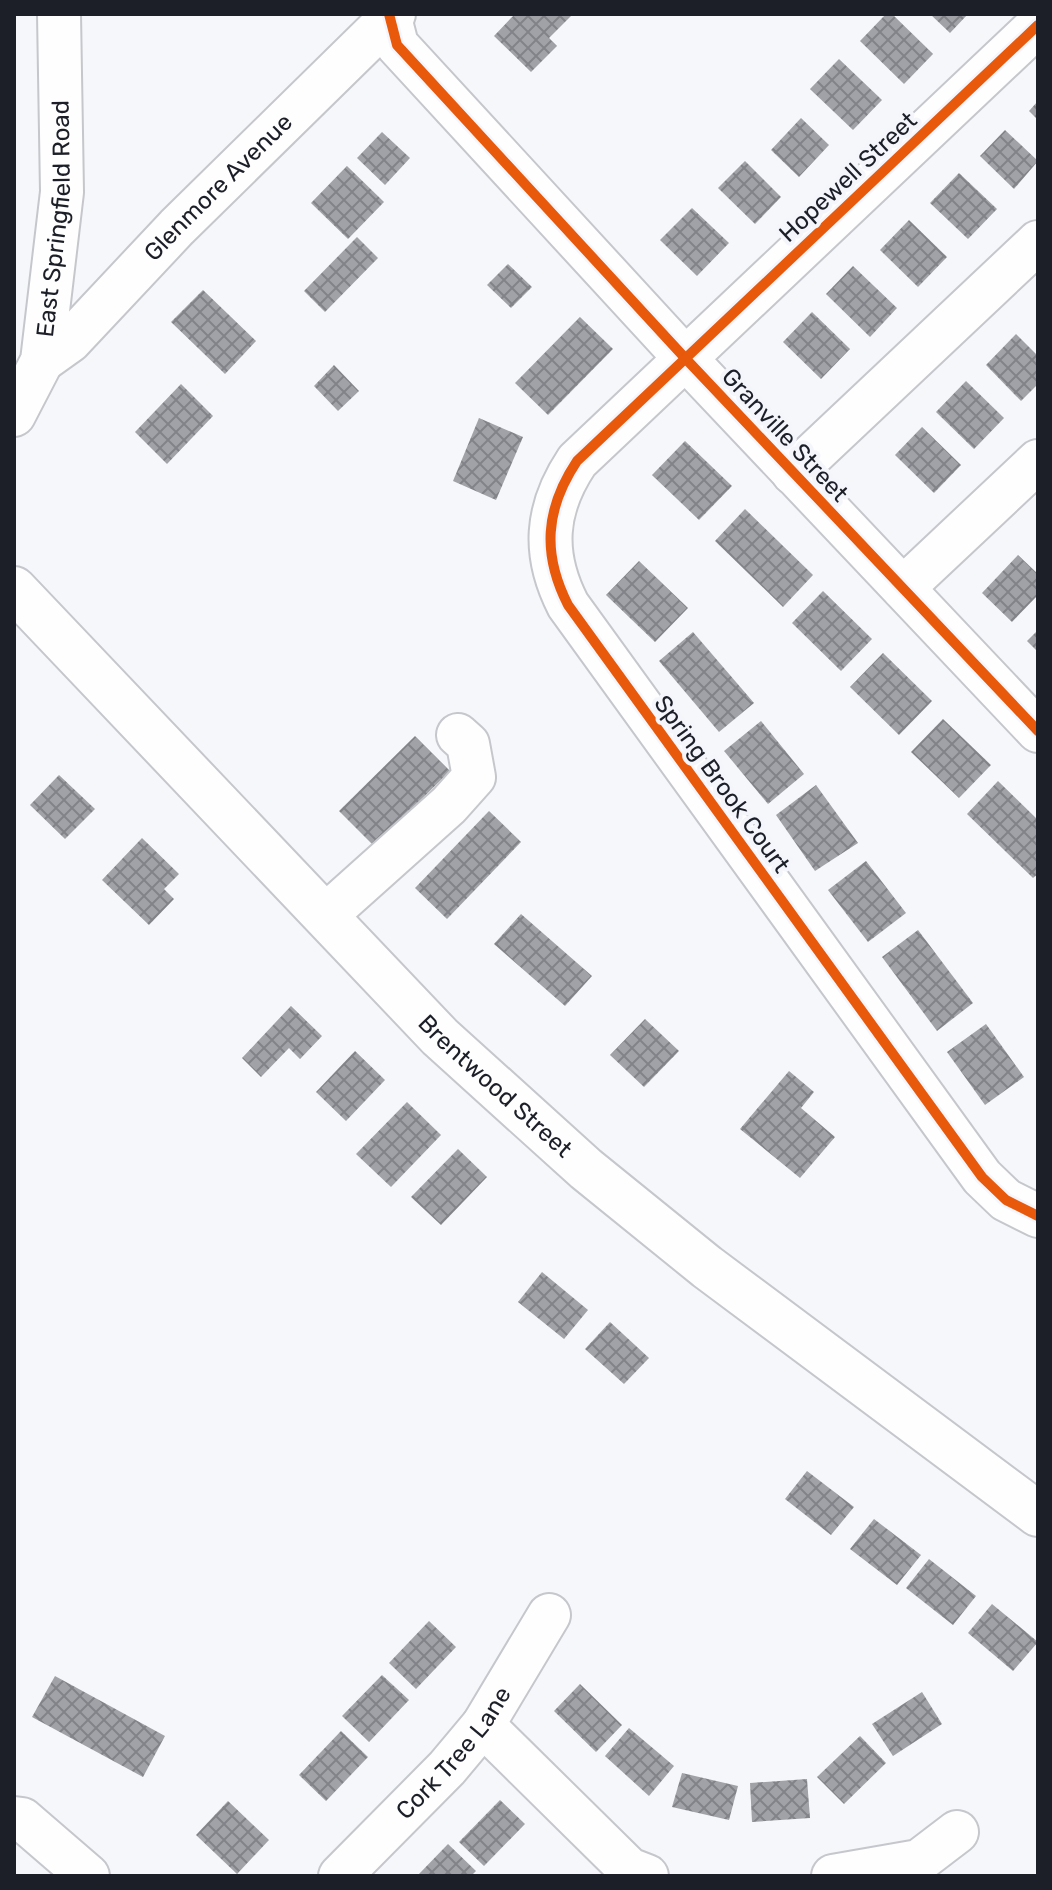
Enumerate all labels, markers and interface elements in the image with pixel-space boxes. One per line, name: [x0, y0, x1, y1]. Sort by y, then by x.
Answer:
street label: East Springfield Road: [31, 100, 76, 339]
street label: Hopewell Street: [774, 106, 922, 248]
street label: Glenmore Avenue: [139, 108, 298, 267]
street label: Granville Street: [716, 362, 854, 508]
street label: Spring Brook Court: [648, 690, 796, 878]
street label: Brentwood Street: [412, 1009, 578, 1163]
street label: Cork Tree Lane: [390, 1682, 517, 1825]

